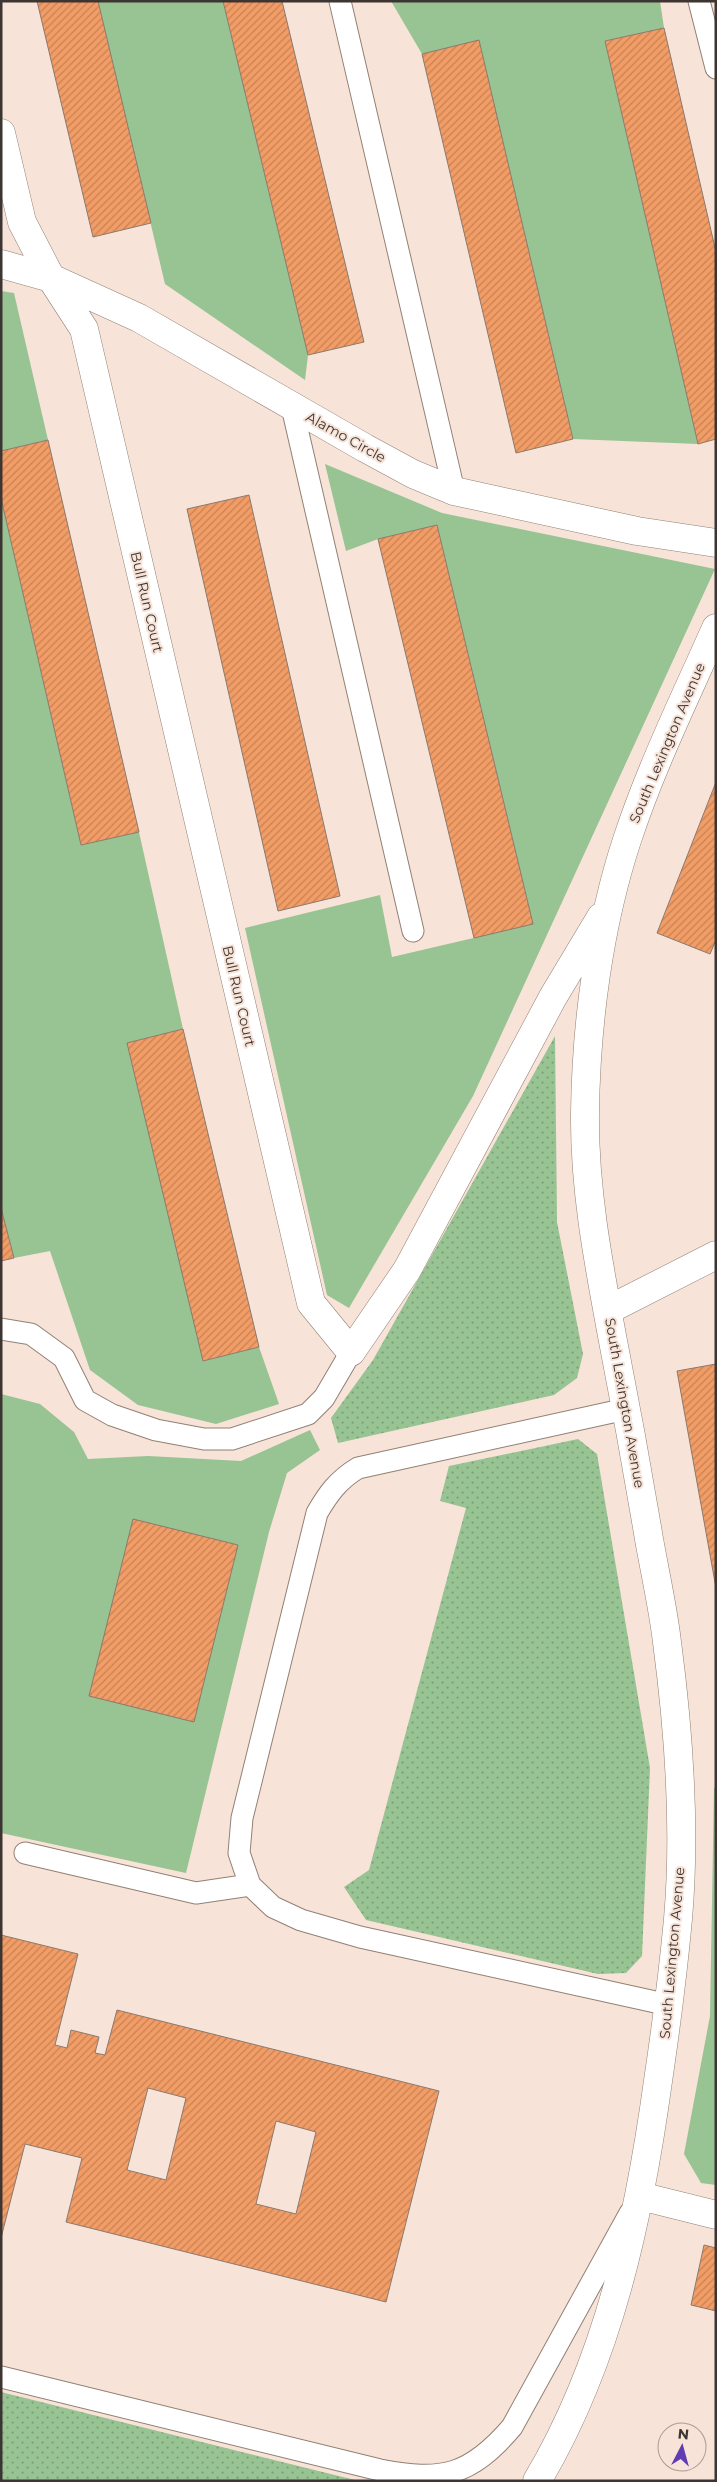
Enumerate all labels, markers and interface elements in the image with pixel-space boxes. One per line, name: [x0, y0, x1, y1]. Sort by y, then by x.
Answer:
street label: Alamo Circle: [303, 408, 389, 466]
street label: Bull Run Court: [127, 550, 167, 655]
street label: South Lexington Avenue: [625, 660, 709, 826]
street label: Bull Run Court: [219, 944, 259, 1049]
street label: South Lexington Avenue: [601, 1317, 649, 1489]
street label: South Lexington Avenue: [656, 1866, 688, 2040]
north arrow: [657, 2422, 707, 2472]
text: N: [677, 2425, 690, 2444]

